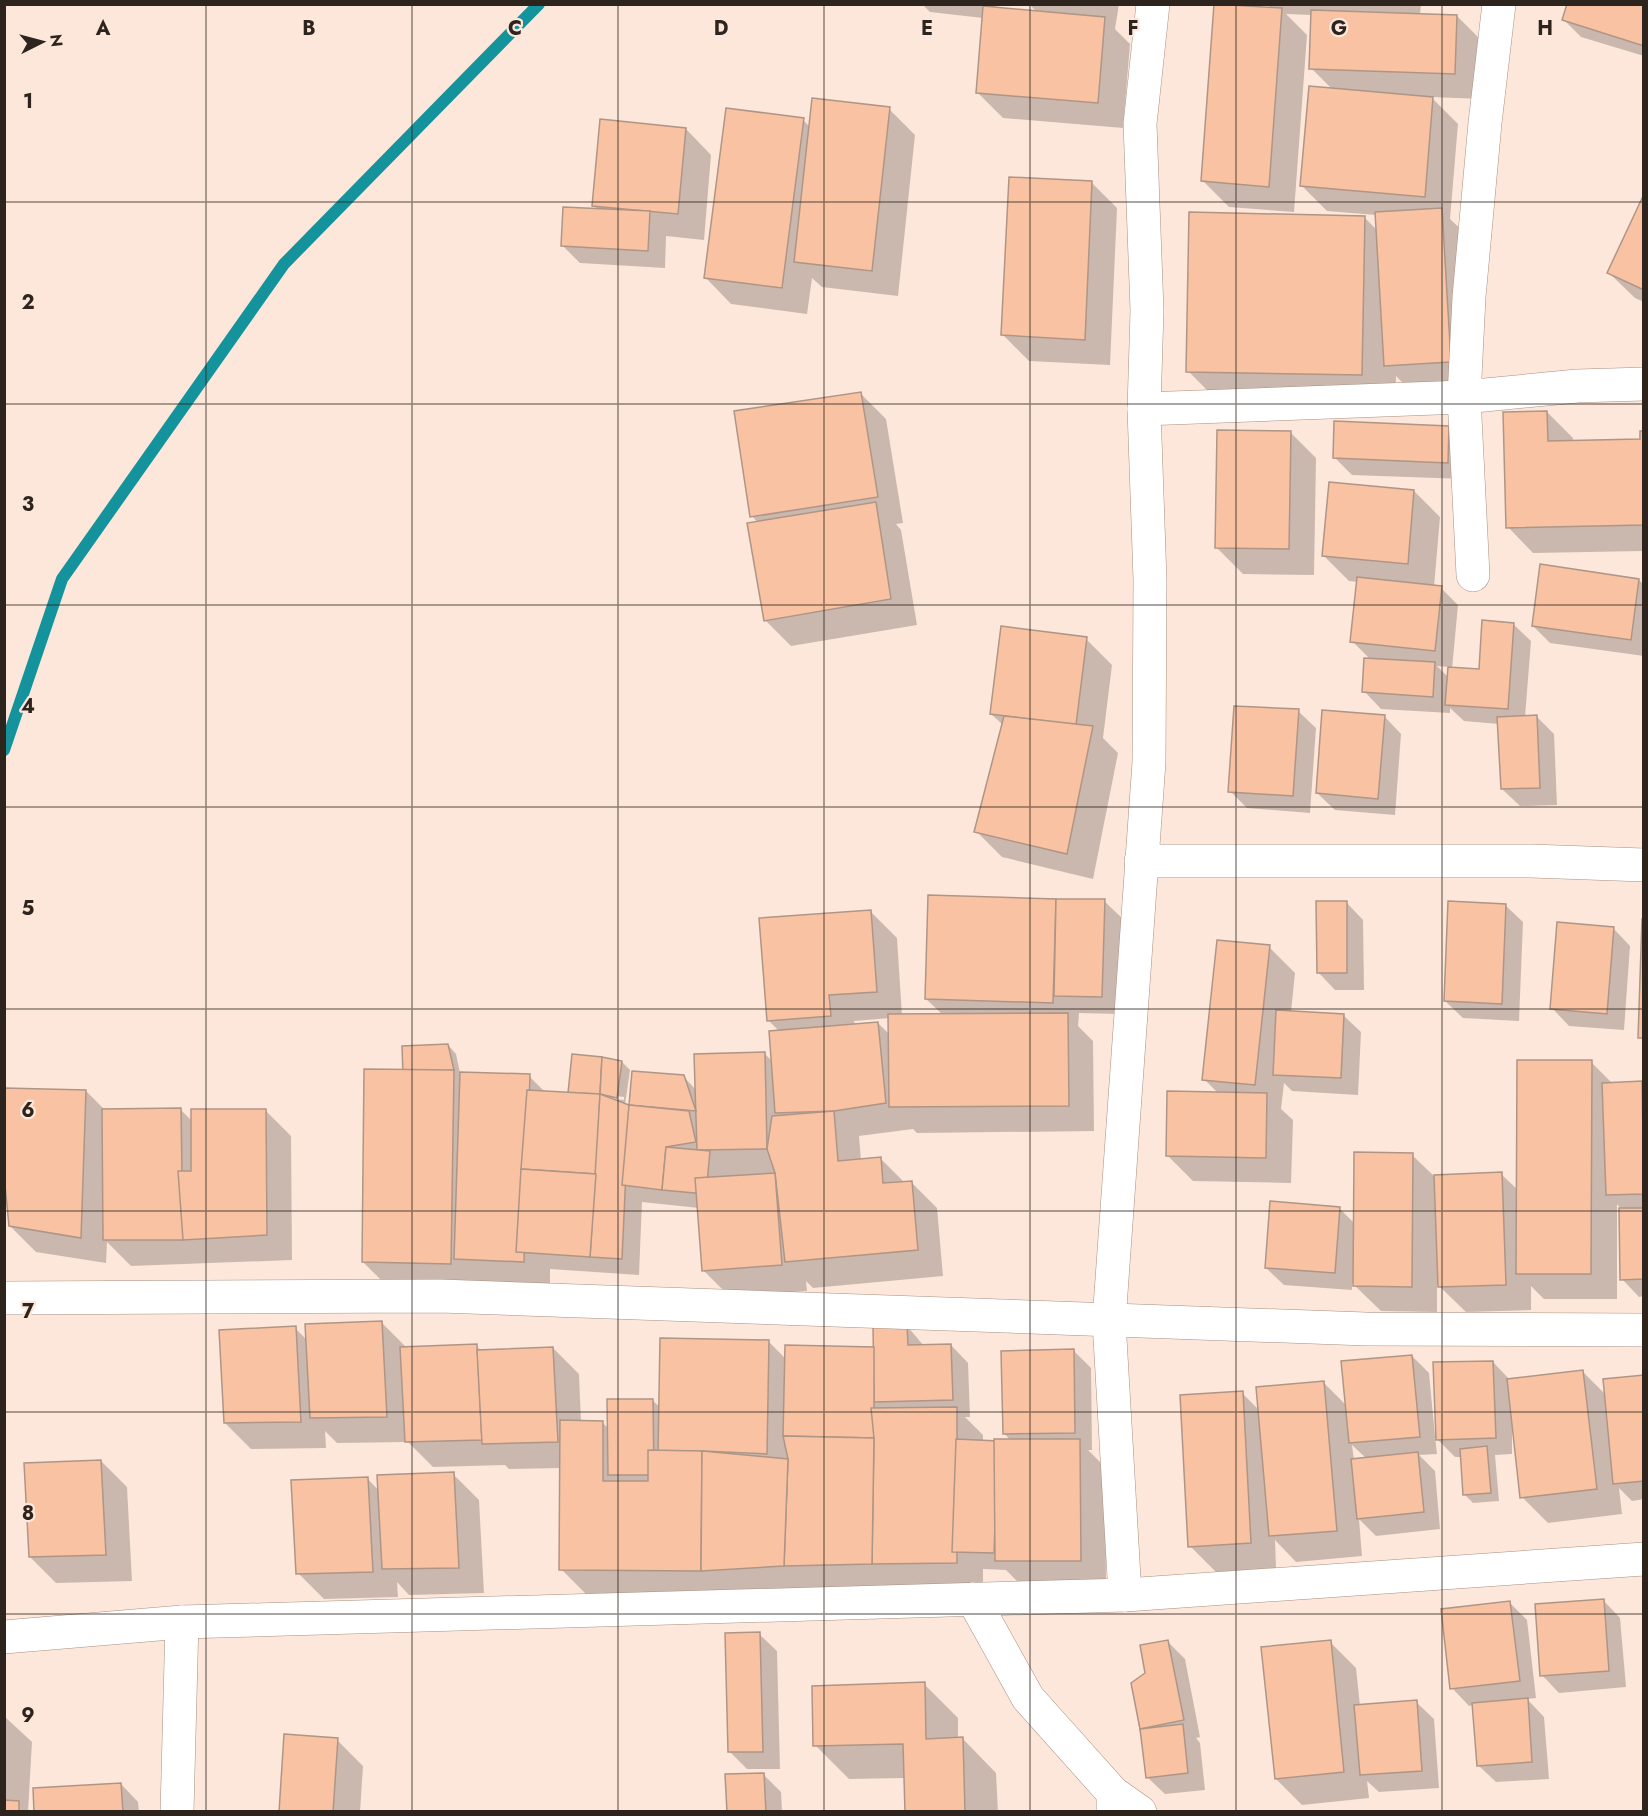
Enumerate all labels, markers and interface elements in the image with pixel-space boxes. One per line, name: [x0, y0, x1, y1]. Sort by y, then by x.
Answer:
north arrow: [12, 12, 72, 72]
text: A: [95, 14, 111, 43]
text: B: [302, 14, 316, 43]
text: C: [508, 14, 522, 43]
text: D: [714, 14, 728, 43]
text: E: [921, 14, 933, 43]
text: F: [1127, 14, 1139, 43]
text: G: [1331, 14, 1347, 43]
text: H: [1537, 14, 1553, 43]
text: N: [44, 33, 69, 48]
text: 1: [23, 87, 33, 116]
text: 2: [21, 288, 35, 317]
text: 3: [22, 490, 34, 519]
text: 4: [21, 692, 35, 721]
text: 5: [22, 894, 35, 923]
text: 6: [21, 1096, 35, 1125]
text: 7: [22, 1297, 35, 1326]
text: 8: [22, 1499, 34, 1528]
text: 9: [21, 1701, 35, 1730]

